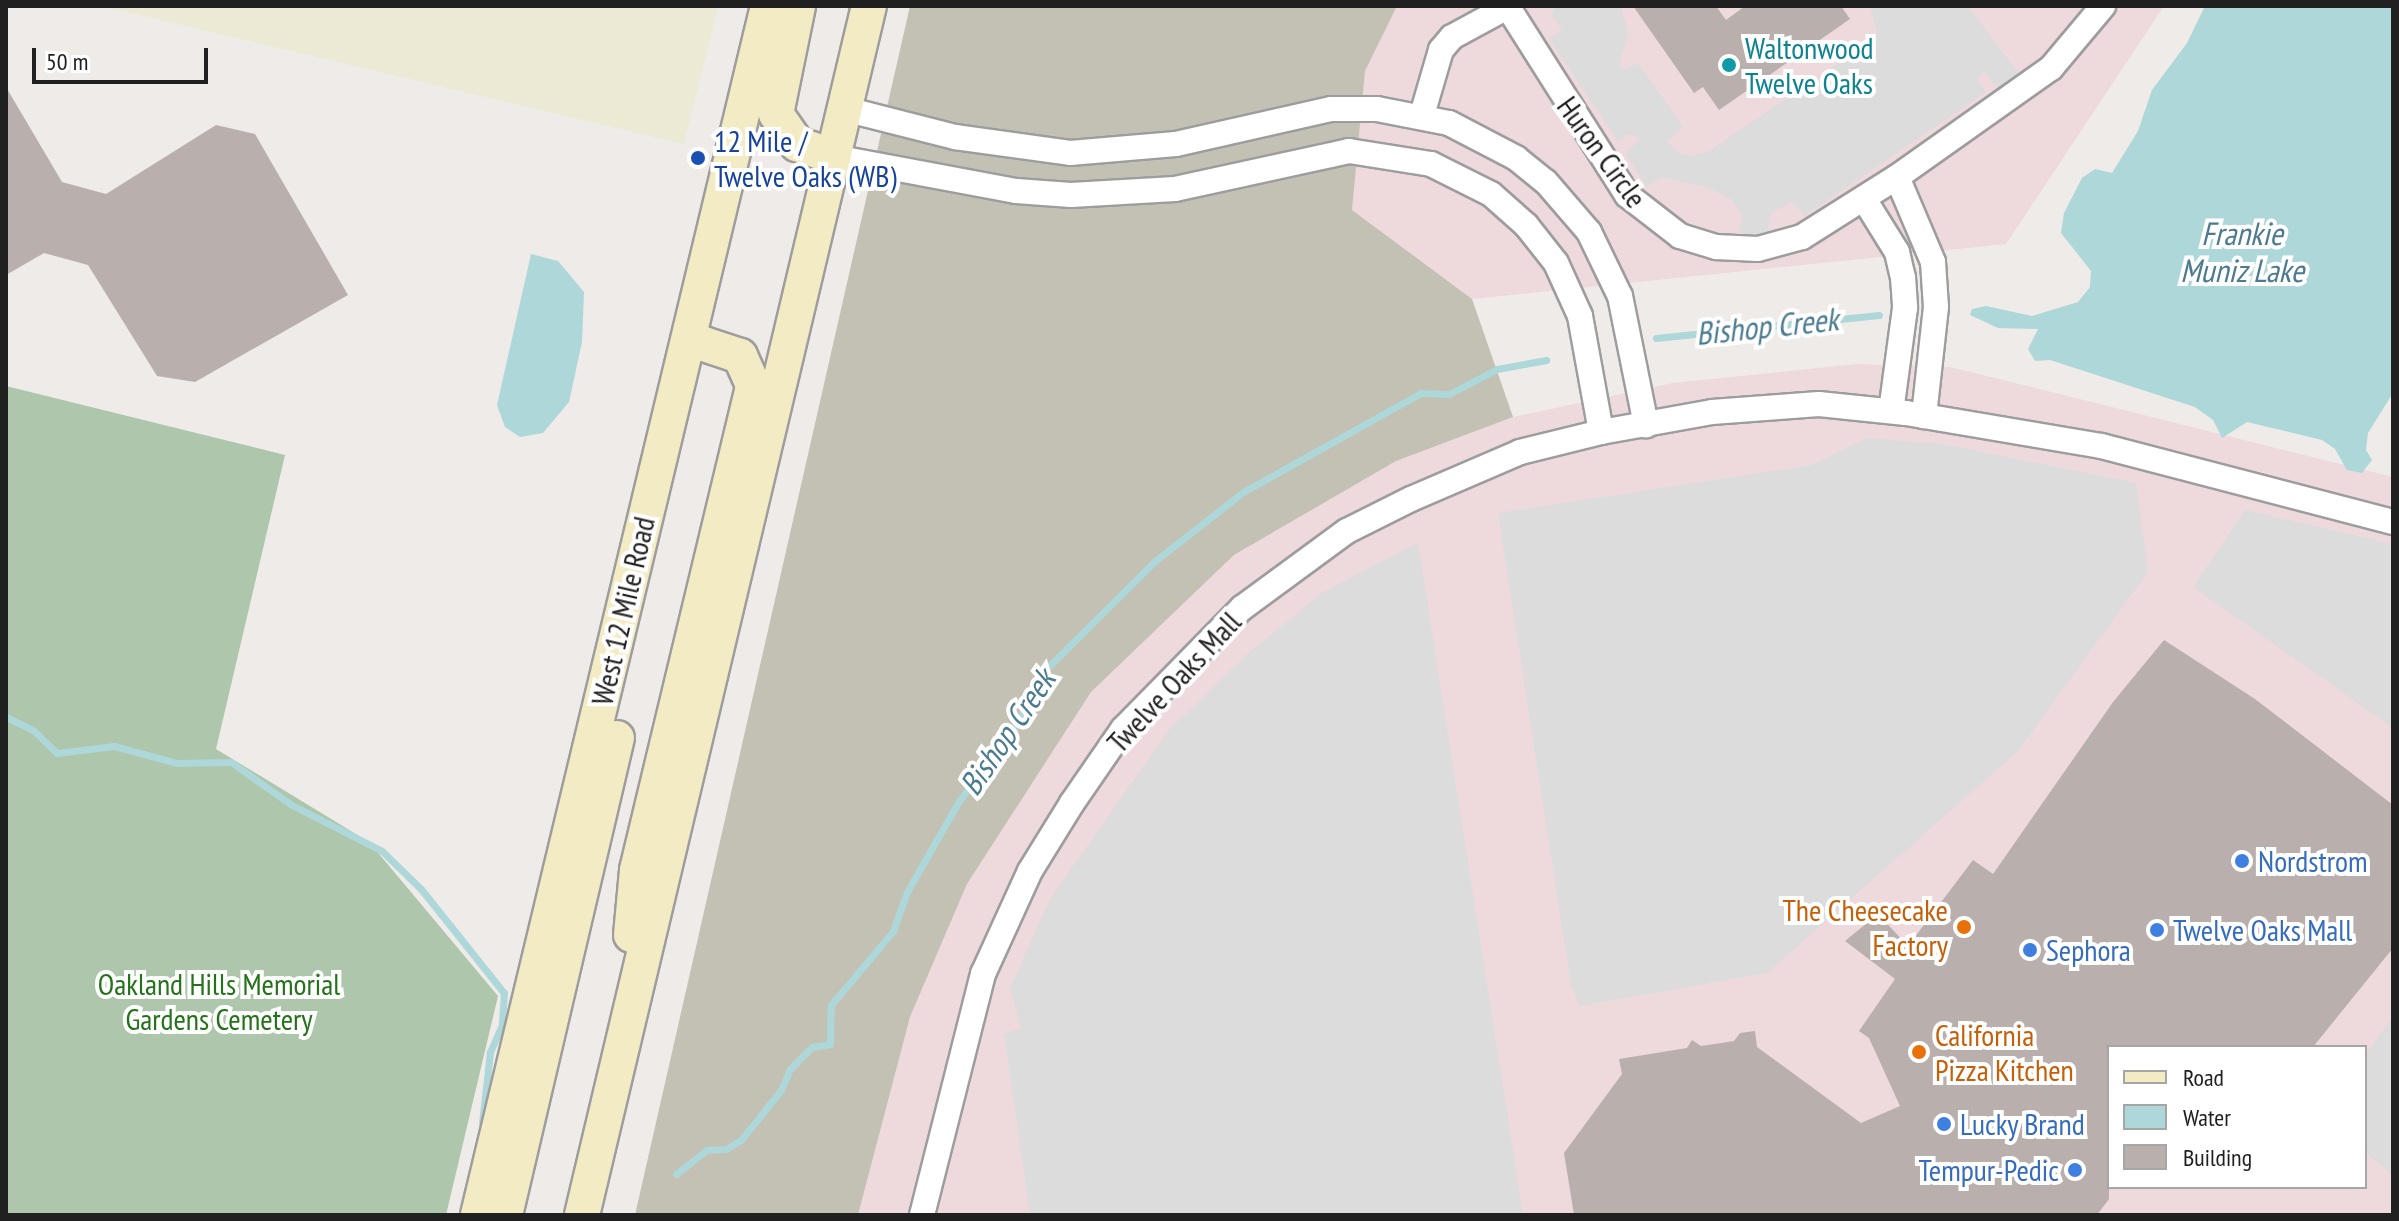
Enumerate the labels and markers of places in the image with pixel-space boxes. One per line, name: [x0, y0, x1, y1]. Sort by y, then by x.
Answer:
place label: Waltonwood Twelve Oaks: [1745, 30, 1874, 100]
marker: Waltonwood Twelve Oaks: [1720, 56, 1738, 74]
place label: 12 Mile / Twelve Oaks (WB): [714, 123, 896, 194]
marker: 12 Mile / Twelve Oaks (WB): [689, 149, 707, 167]
place label: Nordstrom: [2258, 843, 2367, 879]
marker: Nordstrom: [2233, 852, 2251, 870]
place label: The Cheesecake Factory: [1782, 892, 1948, 962]
place label: Twelve Oaks Mall: [2173, 912, 2352, 948]
marker: The Cheesecake Factory: [1955, 918, 1973, 936]
marker: Twelve Oaks Mall: [2148, 921, 2166, 939]
place label: Sephora: [2046, 932, 2131, 968]
marker: Sephora: [2021, 941, 2039, 959]
place label: California Pizza Kitchen: [1935, 1017, 2074, 1088]
marker: California Pizza Kitchen: [1910, 1043, 1928, 1061]
place label: Lucky Brand: [1960, 1106, 2086, 1142]
marker: Lucky Brand: [1935, 1115, 1953, 1133]
place label: Tempur-Pedic: [1919, 1152, 2059, 1188]
marker: Tempur-Pedic: [2066, 1161, 2084, 1179]

